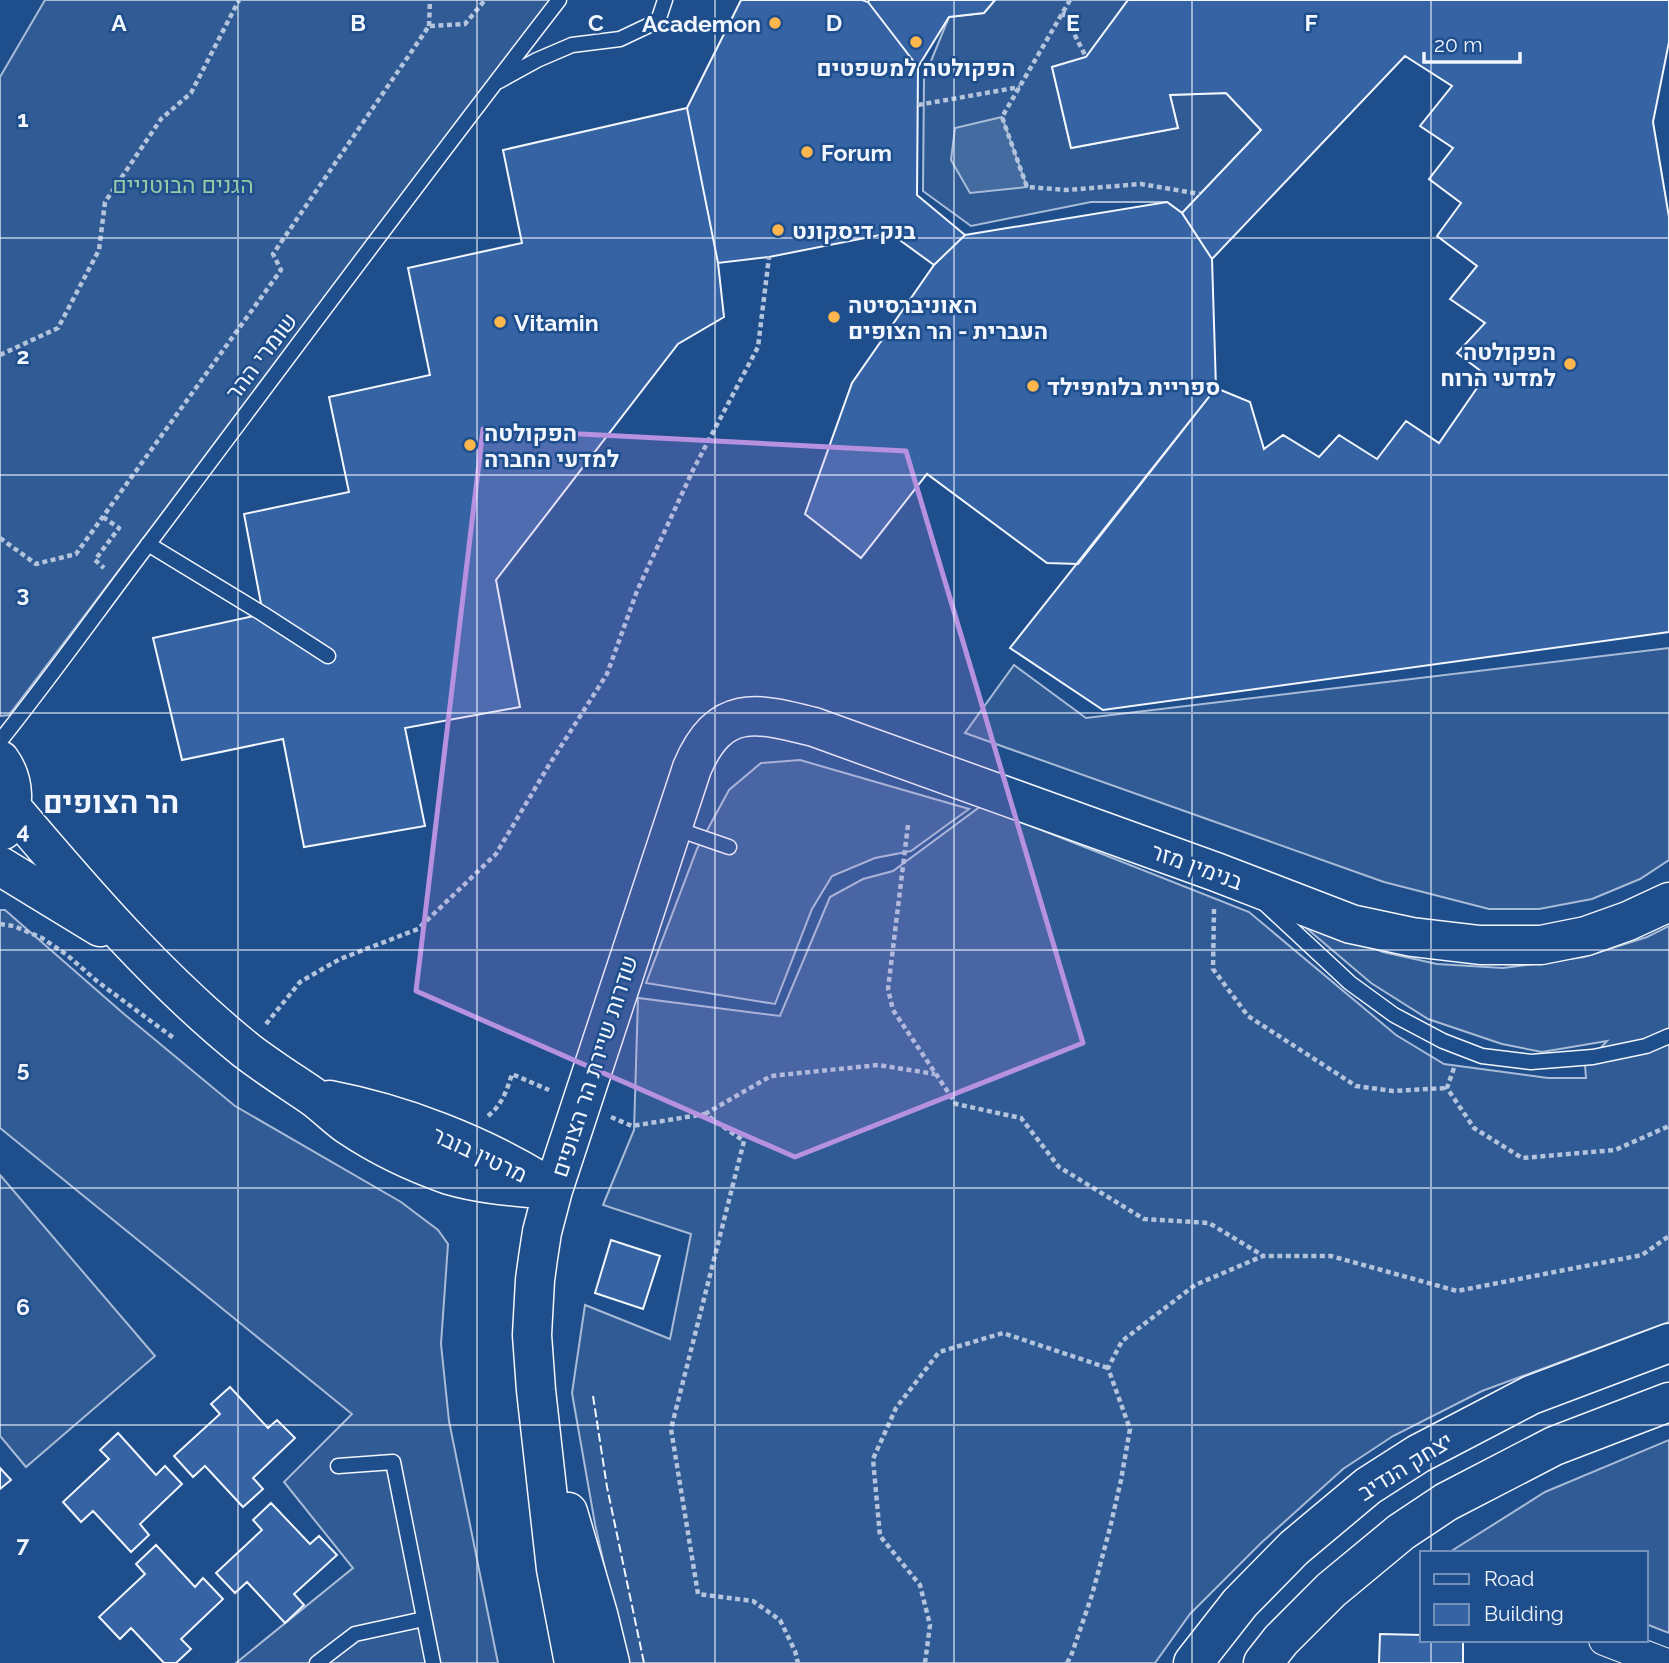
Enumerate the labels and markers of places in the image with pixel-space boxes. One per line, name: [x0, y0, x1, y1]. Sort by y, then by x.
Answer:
place label: Academon: [642, 10, 761, 37]
marker: Academon: [767, 15, 783, 31]
marker: הפקולטה למשפטים: [908, 34, 924, 50]
place label: הפקולטה למשפטים: [817, 54, 1015, 81]
place label: Forum: [821, 139, 892, 166]
marker: Forum: [799, 144, 815, 160]
place label: בנק דיסקונט: [792, 217, 916, 244]
marker: בנק דיסקונט: [770, 222, 786, 238]
place label: האוניברסיטה העברית - הר הצופים: [848, 291, 1048, 344]
place label: Vitamin: [514, 309, 599, 336]
marker: האוניברסיטה העברית - הר הצופים: [826, 309, 842, 325]
marker: Vitamin: [492, 314, 508, 330]
place label: הפקולטה למדעי הרוח: [1440, 338, 1556, 391]
marker: הפקולטה למדעי הרוח: [1562, 356, 1578, 372]
place label: ספריית בלומפילד: [1047, 373, 1220, 400]
marker: ספריית בלומפילד: [1025, 378, 1041, 394]
place label: הפקולטה למדעי החברה: [484, 419, 619, 472]
marker: הפקולטה למדעי החברה: [462, 437, 478, 453]

